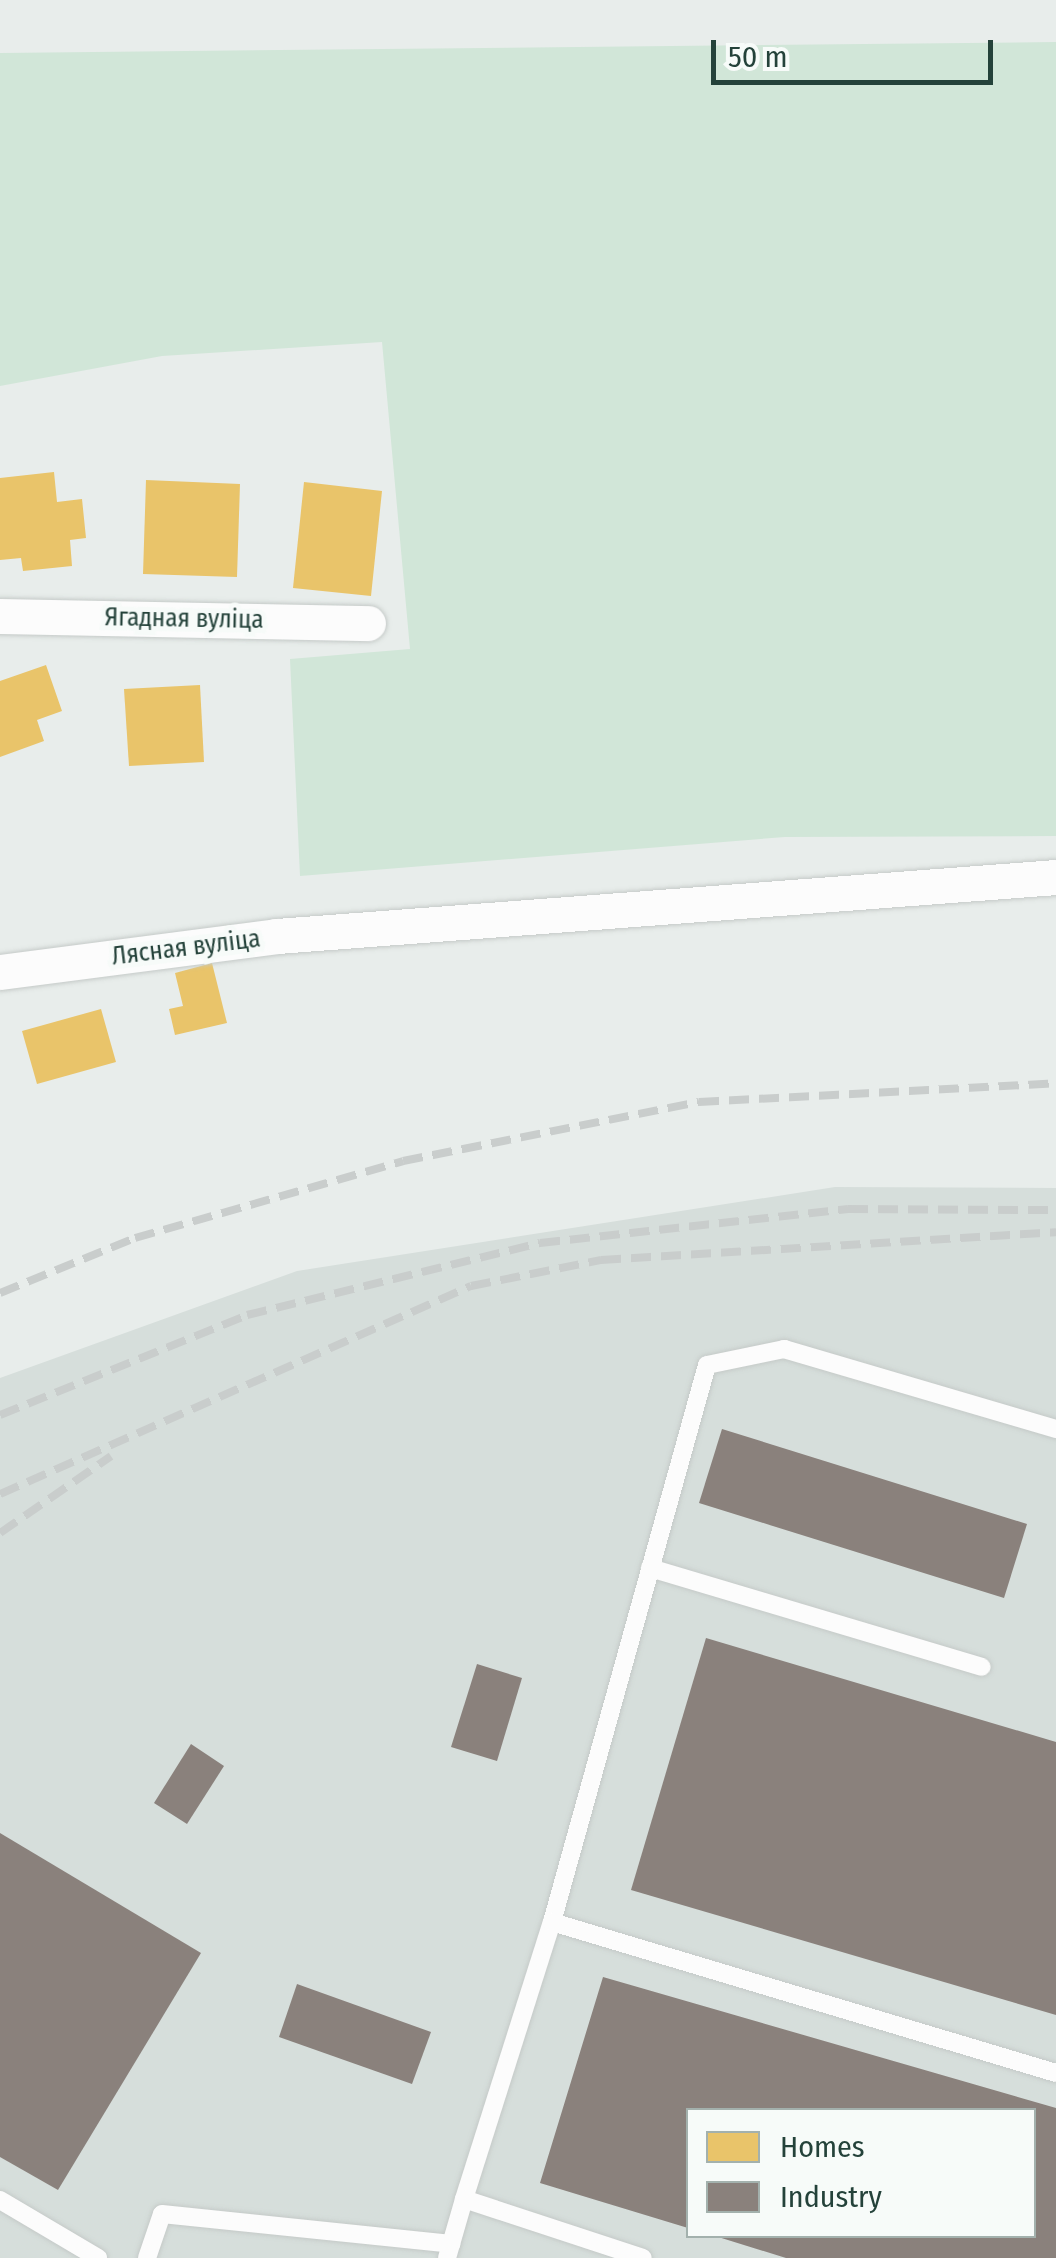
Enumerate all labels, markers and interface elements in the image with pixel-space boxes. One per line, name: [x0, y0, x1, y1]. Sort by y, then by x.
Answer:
scale bar: [716, 20, 998, 82]
text: 50 m: [728, 39, 788, 75]
street label: Ягадная вуліца: [104, 603, 264, 635]
street label: Лясная вуліца: [110, 924, 262, 972]
legend: [686, 2108, 1036, 2238]
text: Homes: [780, 2129, 865, 2165]
text: Industry: [780, 2179, 882, 2215]

